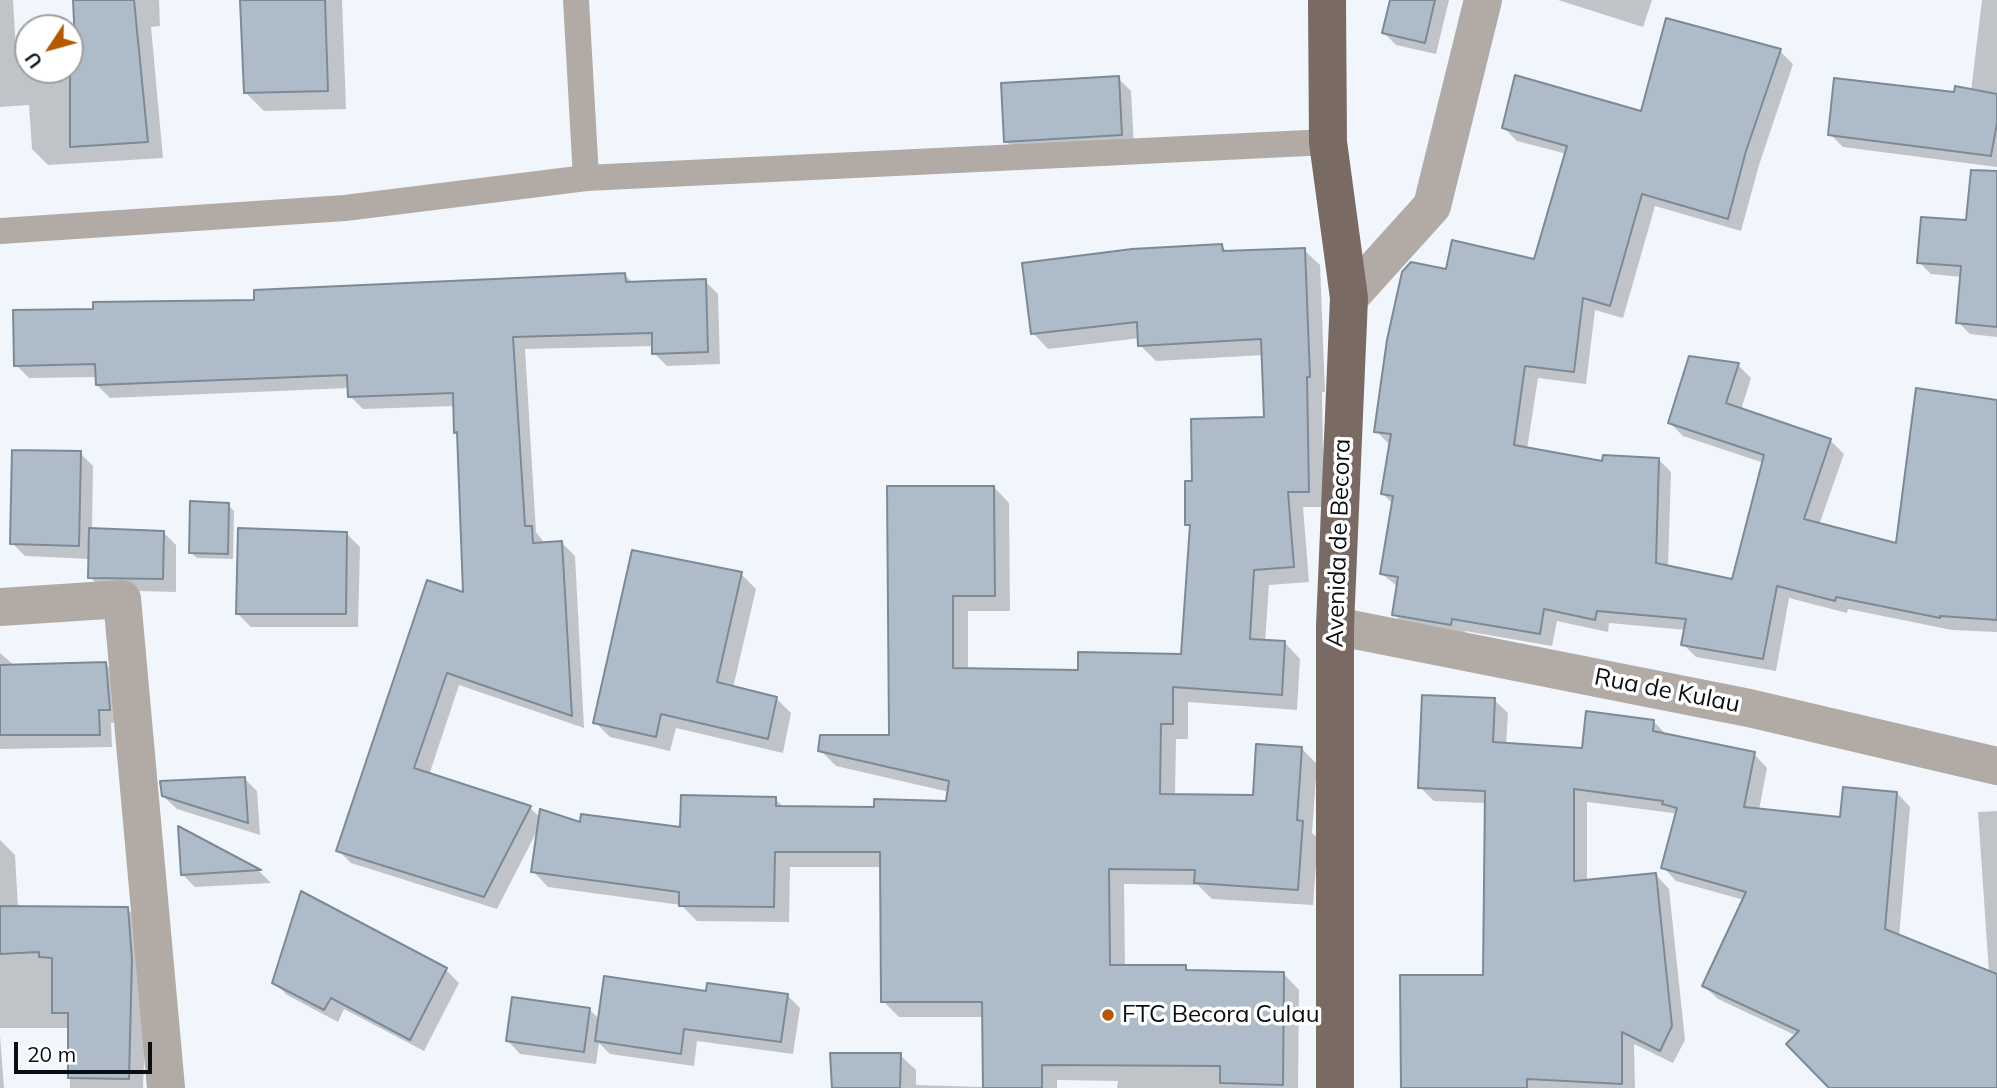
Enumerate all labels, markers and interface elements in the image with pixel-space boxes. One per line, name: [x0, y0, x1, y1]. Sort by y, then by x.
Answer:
north arrow: [14, 14, 84, 84]
text: U: [20, 47, 47, 73]
street label: Avenida de Becora: [1321, 438, 1357, 648]
street label: Rua de Kulau: [1592, 663, 1742, 719]
place label: FTC Becora Culau: [1122, 1001, 1320, 1029]
marker: FTC Becora Culau: [1100, 1007, 1116, 1023]
scale bar: [18, 1028, 156, 1072]
text: 20 m: [27, 1041, 76, 1067]

